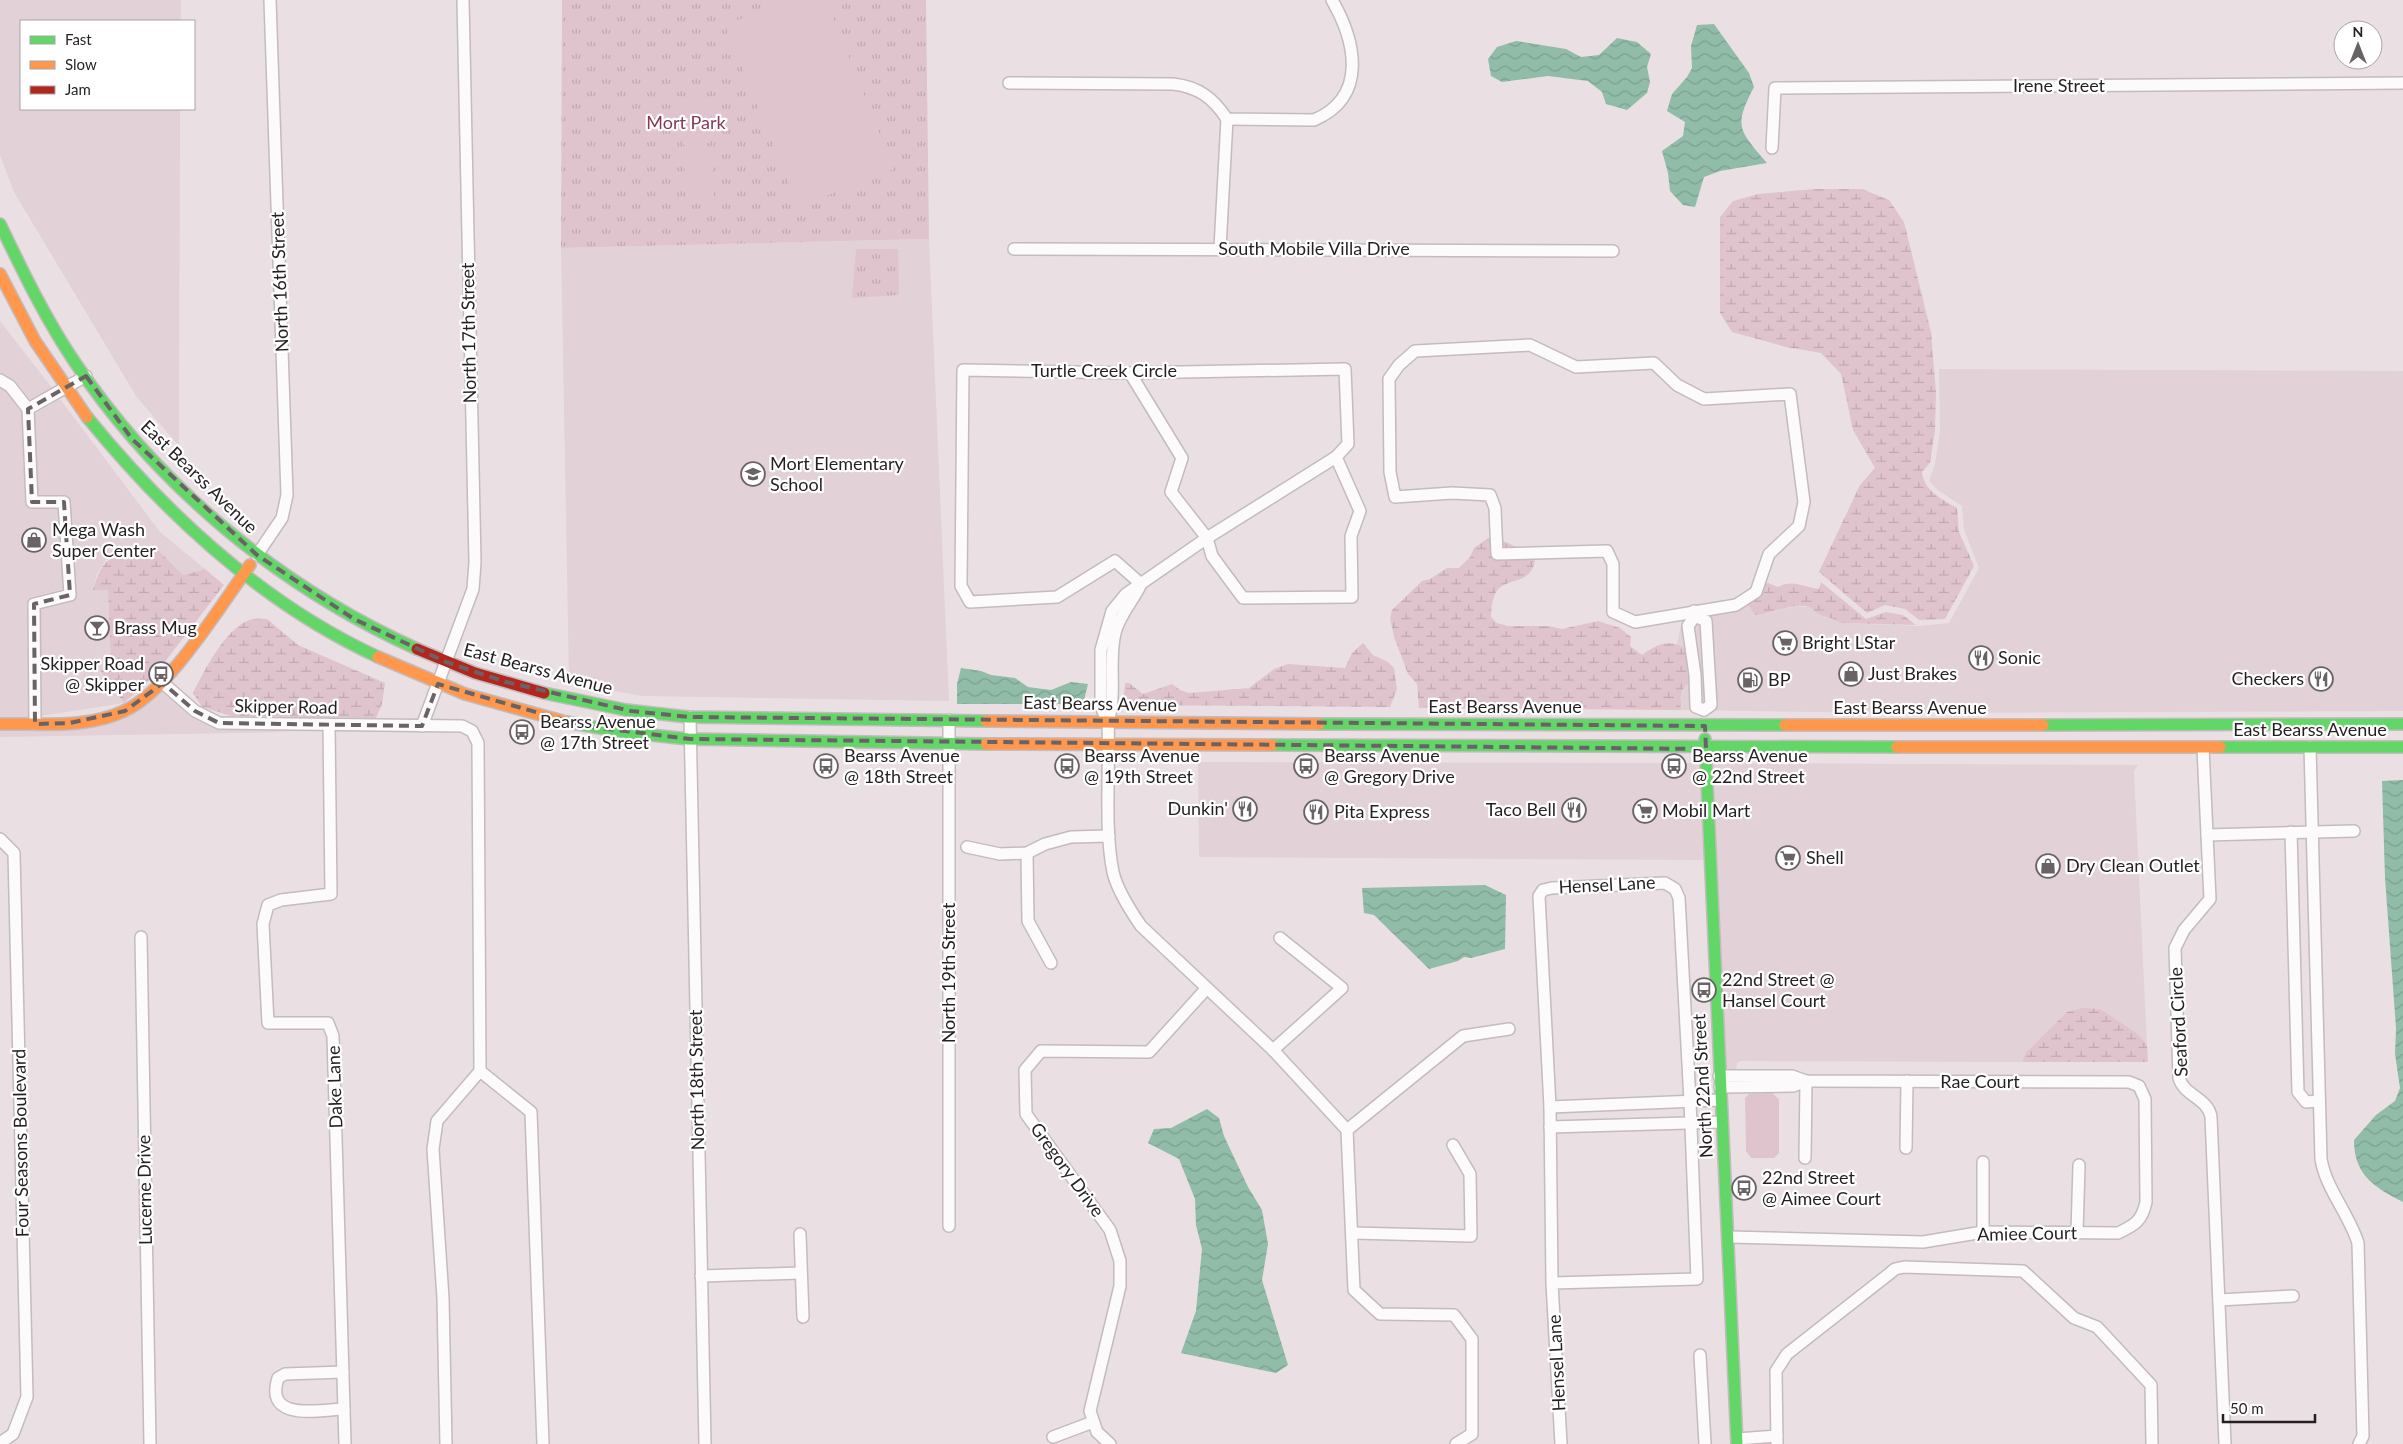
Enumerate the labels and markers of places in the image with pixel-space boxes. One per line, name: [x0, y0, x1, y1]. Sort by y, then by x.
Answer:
place label: Mort Elementary School: [770, 452, 904, 495]
school or university icon: Mort Elementary School: [740, 461, 766, 487]
place label: Mega Wash Super Center: [52, 518, 156, 561]
shop icon: Mega Wash Super Center: [21, 527, 47, 553]
bar icon: Brass Mug: [84, 615, 110, 641]
place label: Brass Mug: [114, 616, 197, 638]
supermarket icon: Bright LStar: [1772, 630, 1798, 656]
place label: Bright LStar: [1802, 631, 1896, 653]
restaurant icon: Sonic: [1968, 645, 1994, 671]
place label: Sonic: [1998, 646, 2041, 668]
place label: Skipper Road @ Skipper: [41, 652, 144, 695]
bus stop icon: Skipper Road @ Skipper: [148, 661, 174, 687]
shop icon: Just Brakes: [1838, 661, 1864, 687]
place label: Just Brakes: [1868, 662, 1957, 684]
restaurant icon: Checkers: [2308, 666, 2334, 692]
fuel station icon: BP: [1737, 667, 1763, 693]
place label: Checkers: [2231, 667, 2304, 689]
place label: BP: [1768, 668, 1791, 690]
place label: Bearss Avenue @ 17th Street: [540, 710, 656, 753]
bus stop icon: Bearss Avenue @ 17th Street: [509, 719, 535, 745]
place label: Bearss Avenue @ 18th Street: [844, 744, 960, 787]
place label: Bearss Avenue @ 19th Street: [1084, 744, 1200, 787]
place label: Bearss Avenue @ Gregory Drive: [1324, 744, 1455, 787]
place label: Bearss Avenue @ 22nd Street: [1692, 744, 1808, 787]
bus stop icon: Bearss Avenue @ 18th Street: [813, 753, 839, 779]
bus stop icon: Bearss Avenue @ 19th Street: [1054, 753, 1080, 779]
bus stop icon: Bearss Avenue @ Gregory Drive: [1293, 753, 1319, 779]
bus stop icon: Bearss Avenue @ 22nd Street: [1661, 753, 1687, 779]
restaurant icon: Dunkin': [1232, 796, 1258, 822]
place label: Dunkin': [1167, 797, 1228, 819]
restaurant icon: Taco Bell: [1561, 797, 1587, 823]
place label: Taco Bell: [1486, 798, 1556, 820]
supermarket icon: Mobil Mart: [1632, 798, 1658, 824]
restaurant icon: Pita Express: [1303, 799, 1329, 825]
place label: Mobil Mart: [1662, 799, 1751, 821]
place label: Pita Express: [1334, 800, 1430, 822]
supermarket icon: Shell: [1775, 845, 1801, 871]
place label: Shell: [1806, 846, 1844, 868]
shop icon: Dry Clean Outlet: [2035, 853, 2061, 879]
place label: Dry Clean Outlet: [2066, 854, 2200, 876]
place label: 22nd Street @ Hansel Court: [1722, 968, 1835, 1011]
bus stop icon: 22nd Street @ Hansel Court: [1691, 977, 1717, 1003]
place label: 22nd Street @ Aimee Court: [1762, 1166, 1882, 1209]
bus stop icon: 22nd Street @ Aimee Court: [1731, 1175, 1757, 1201]

